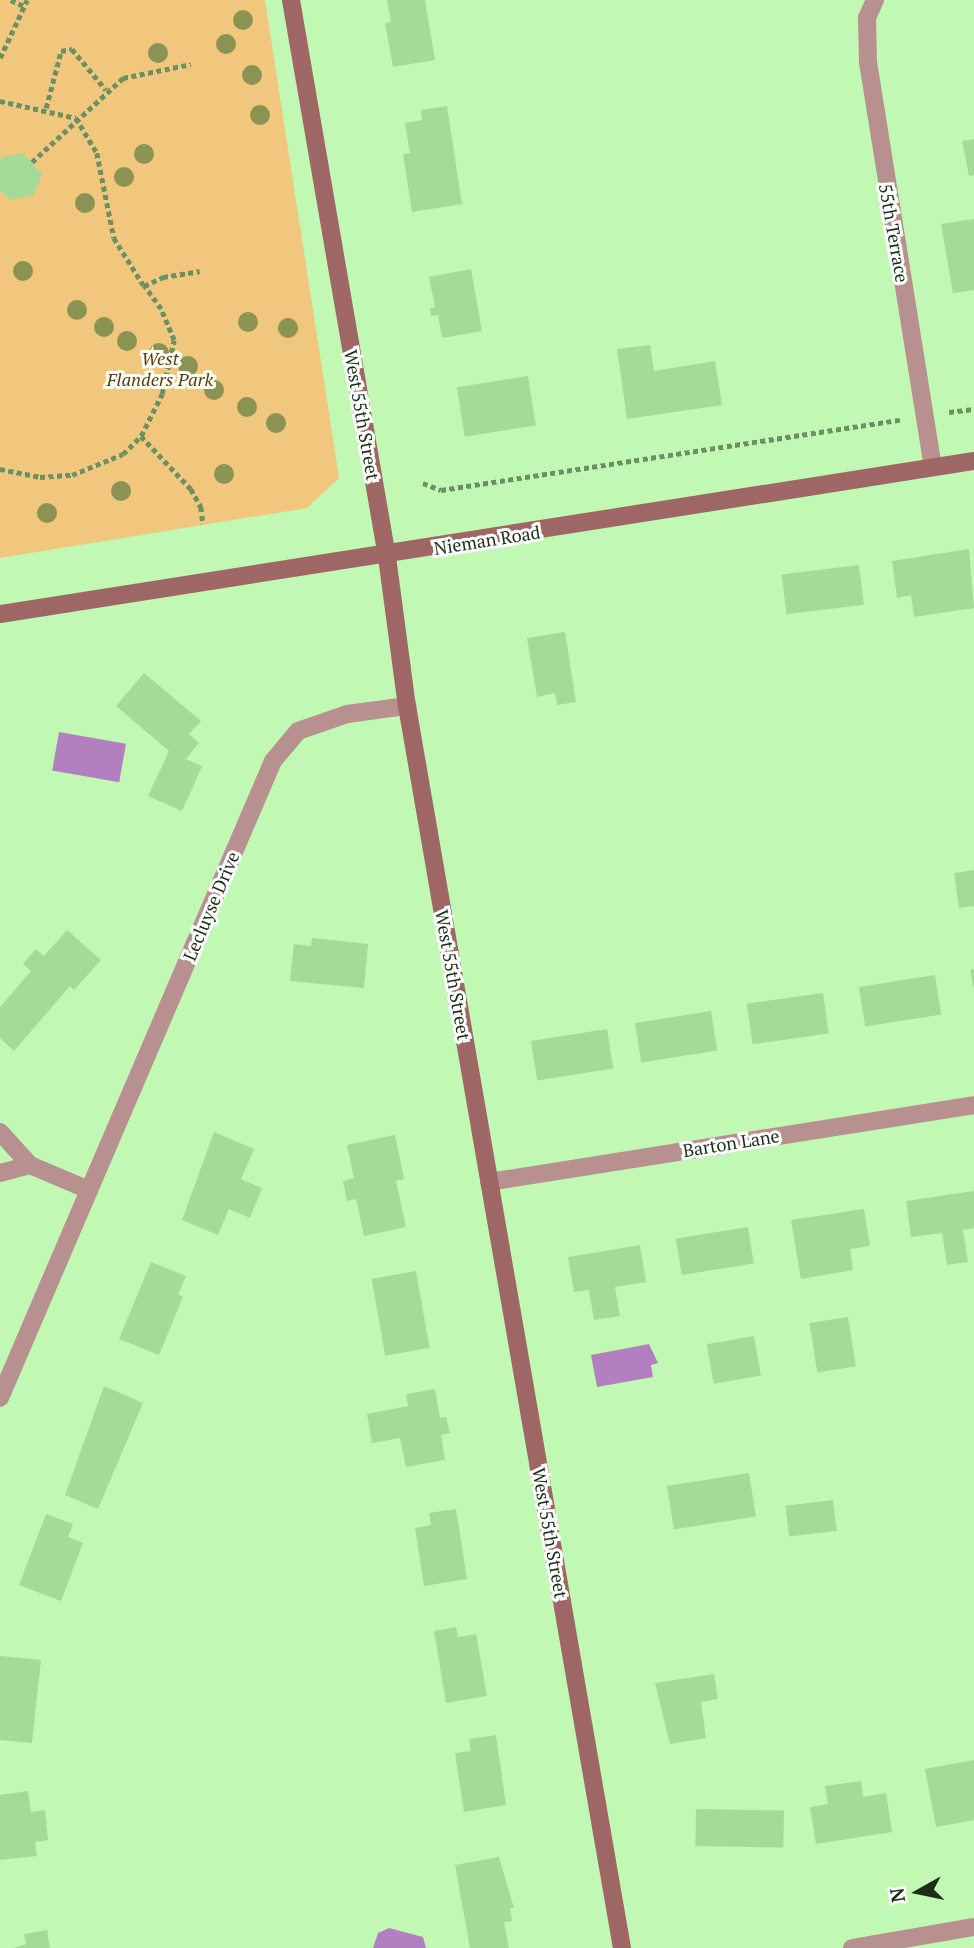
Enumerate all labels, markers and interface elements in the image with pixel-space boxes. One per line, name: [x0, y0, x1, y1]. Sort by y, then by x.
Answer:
street label: 55th Terrace: [875, 182, 913, 284]
park label: West Flanders Park: [107, 348, 213, 390]
street label: West 55th Street: [340, 348, 384, 482]
street label: Nieman Road: [432, 521, 542, 559]
street label: Lecluyse Drive: [178, 848, 244, 964]
street label: West 55th Street: [431, 908, 475, 1042]
street label: Barton Lane: [681, 1125, 781, 1161]
street label: West 55th Street: [528, 1466, 572, 1600]
north arrow: [883, 1857, 953, 1927]
text: N: [883, 1886, 910, 1904]

